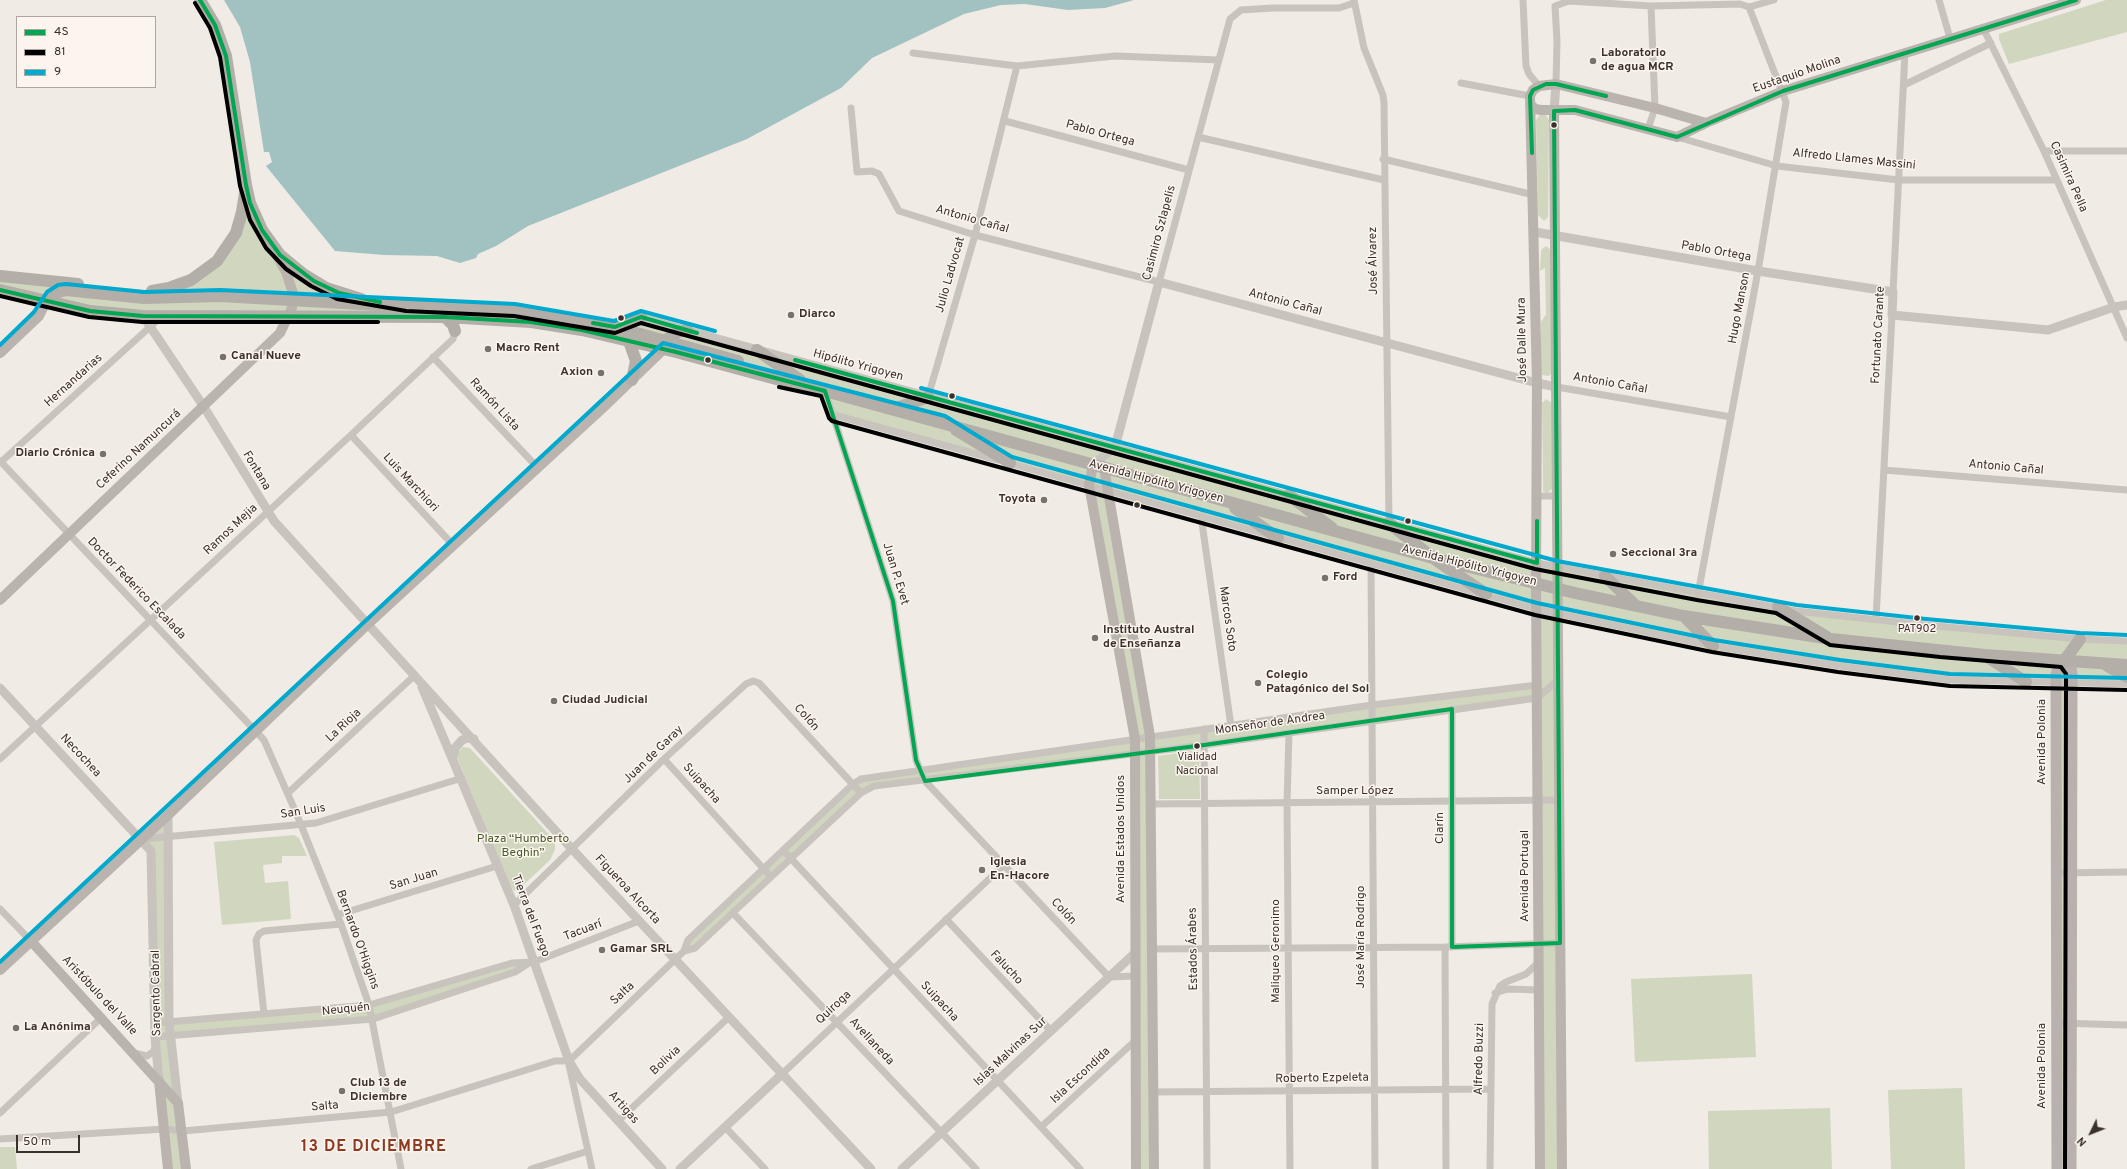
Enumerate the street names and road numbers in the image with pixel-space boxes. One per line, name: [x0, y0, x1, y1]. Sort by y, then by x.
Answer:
street label: Eustaquio Molina: [1751, 53, 1843, 97]
street label: Pablo Ortega: [1064, 118, 1136, 150]
street label: Casimira Pella: [2046, 139, 2090, 215]
street label: Alfredo Llames Massini: [1792, 146, 1916, 174]
street label: Casimiro Szlapelis: [1140, 184, 1180, 282]
street label: Antonio Cañal: [934, 203, 1010, 237]
street label: José Álvarez: [1366, 227, 1382, 295]
street label: Julio Ladvocat: [933, 235, 969, 315]
street label: Pablo Ortega: [1680, 239, 1752, 265]
street label: Hugo Manson: [1726, 271, 1754, 345]
street label: Antonio Cañal: [1247, 286, 1323, 320]
street label: Fortunato Carante: [1869, 286, 1889, 384]
street label: José Dalle Mura: [1515, 297, 1531, 383]
street label: Hipólito Yrigoyen: [811, 347, 905, 385]
street label: Hernandarias: [42, 351, 106, 411]
street label: Antonio Cañal: [1572, 370, 1648, 398]
street label: Ramón Lista: [466, 376, 522, 434]
street label: Ceferino Namuncurá: [94, 407, 184, 493]
street label: Fontana: [239, 449, 273, 493]
street label: Luis Marchiori: [379, 451, 441, 515]
street label: Avenida Hipólito Yrigoyen: [1087, 457, 1225, 507]
street label: Antonio Cañal: [1968, 458, 2044, 478]
street label: Ramos Mejia: [201, 501, 261, 559]
street label: Doctor Federico Escalada: [84, 535, 188, 643]
street label: Juan P. Evet: [879, 541, 911, 607]
street label: Avenida Hipólito Yrigoyen: [1400, 542, 1538, 590]
street label: Marcos Soto: [1215, 585, 1239, 653]
street label: Avenida Polonia: [2036, 699, 2050, 785]
street label: Colón: [790, 702, 822, 734]
street label: La Rioja: [323, 706, 365, 746]
street label: Monseñor de Andrea: [1214, 709, 1326, 739]
street label: Juan de Garay: [621, 723, 687, 787]
street label: Necochea: [56, 731, 104, 781]
street label: Suipacha: [679, 761, 723, 807]
street label: Avenida Estados Unidos: [1115, 775, 1129, 903]
street label: Samper López: [1316, 785, 1394, 799]
street label: San Luis: [279, 801, 327, 823]
street label: Clarín: [1434, 812, 1448, 844]
street label: Avenida Portugal: [1519, 830, 1533, 922]
street label: Figueroa Alcorta: [591, 852, 663, 928]
street label: San Juan: [388, 866, 440, 894]
street label: Tierra del Fuego: [508, 873, 552, 959]
street label: José María Rodrigo: [1355, 886, 1369, 988]
street label: Bernardo O'Higgins: [332, 888, 382, 992]
street label: Colón: [1047, 896, 1079, 928]
street label: Maliqueo Geronimo: [1270, 899, 1284, 1003]
street label: Estados Árabes: [1186, 907, 1202, 991]
street label: Tacuarí: [562, 917, 604, 945]
street label: Falucho: [987, 948, 1025, 988]
street label: Sargento Cabral: [149, 950, 165, 1036]
street label: Aristóbulo del Valle: [58, 953, 140, 1039]
street label: Salta: [608, 979, 638, 1009]
street label: Suipacha: [917, 979, 961, 1025]
street label: Quiroga: [813, 988, 855, 1028]
street label: Neuquén: [321, 1000, 371, 1020]
street label: Islas Malvinas Sur: [971, 1014, 1051, 1090]
street label: Avellaneda: [845, 1015, 897, 1069]
street label: Alfredo Buzzi: [1472, 1023, 1488, 1095]
street label: Avenida Polonia: [2036, 1023, 2050, 1109]
street label: Bolivia: [648, 1043, 684, 1079]
street label: Isla Escondida: [1048, 1045, 1114, 1107]
street label: Roberto Ezpeleta: [1275, 1071, 1369, 1087]
street label: Artigas: [605, 1089, 641, 1127]
street label: Salta: [311, 1099, 339, 1115]

